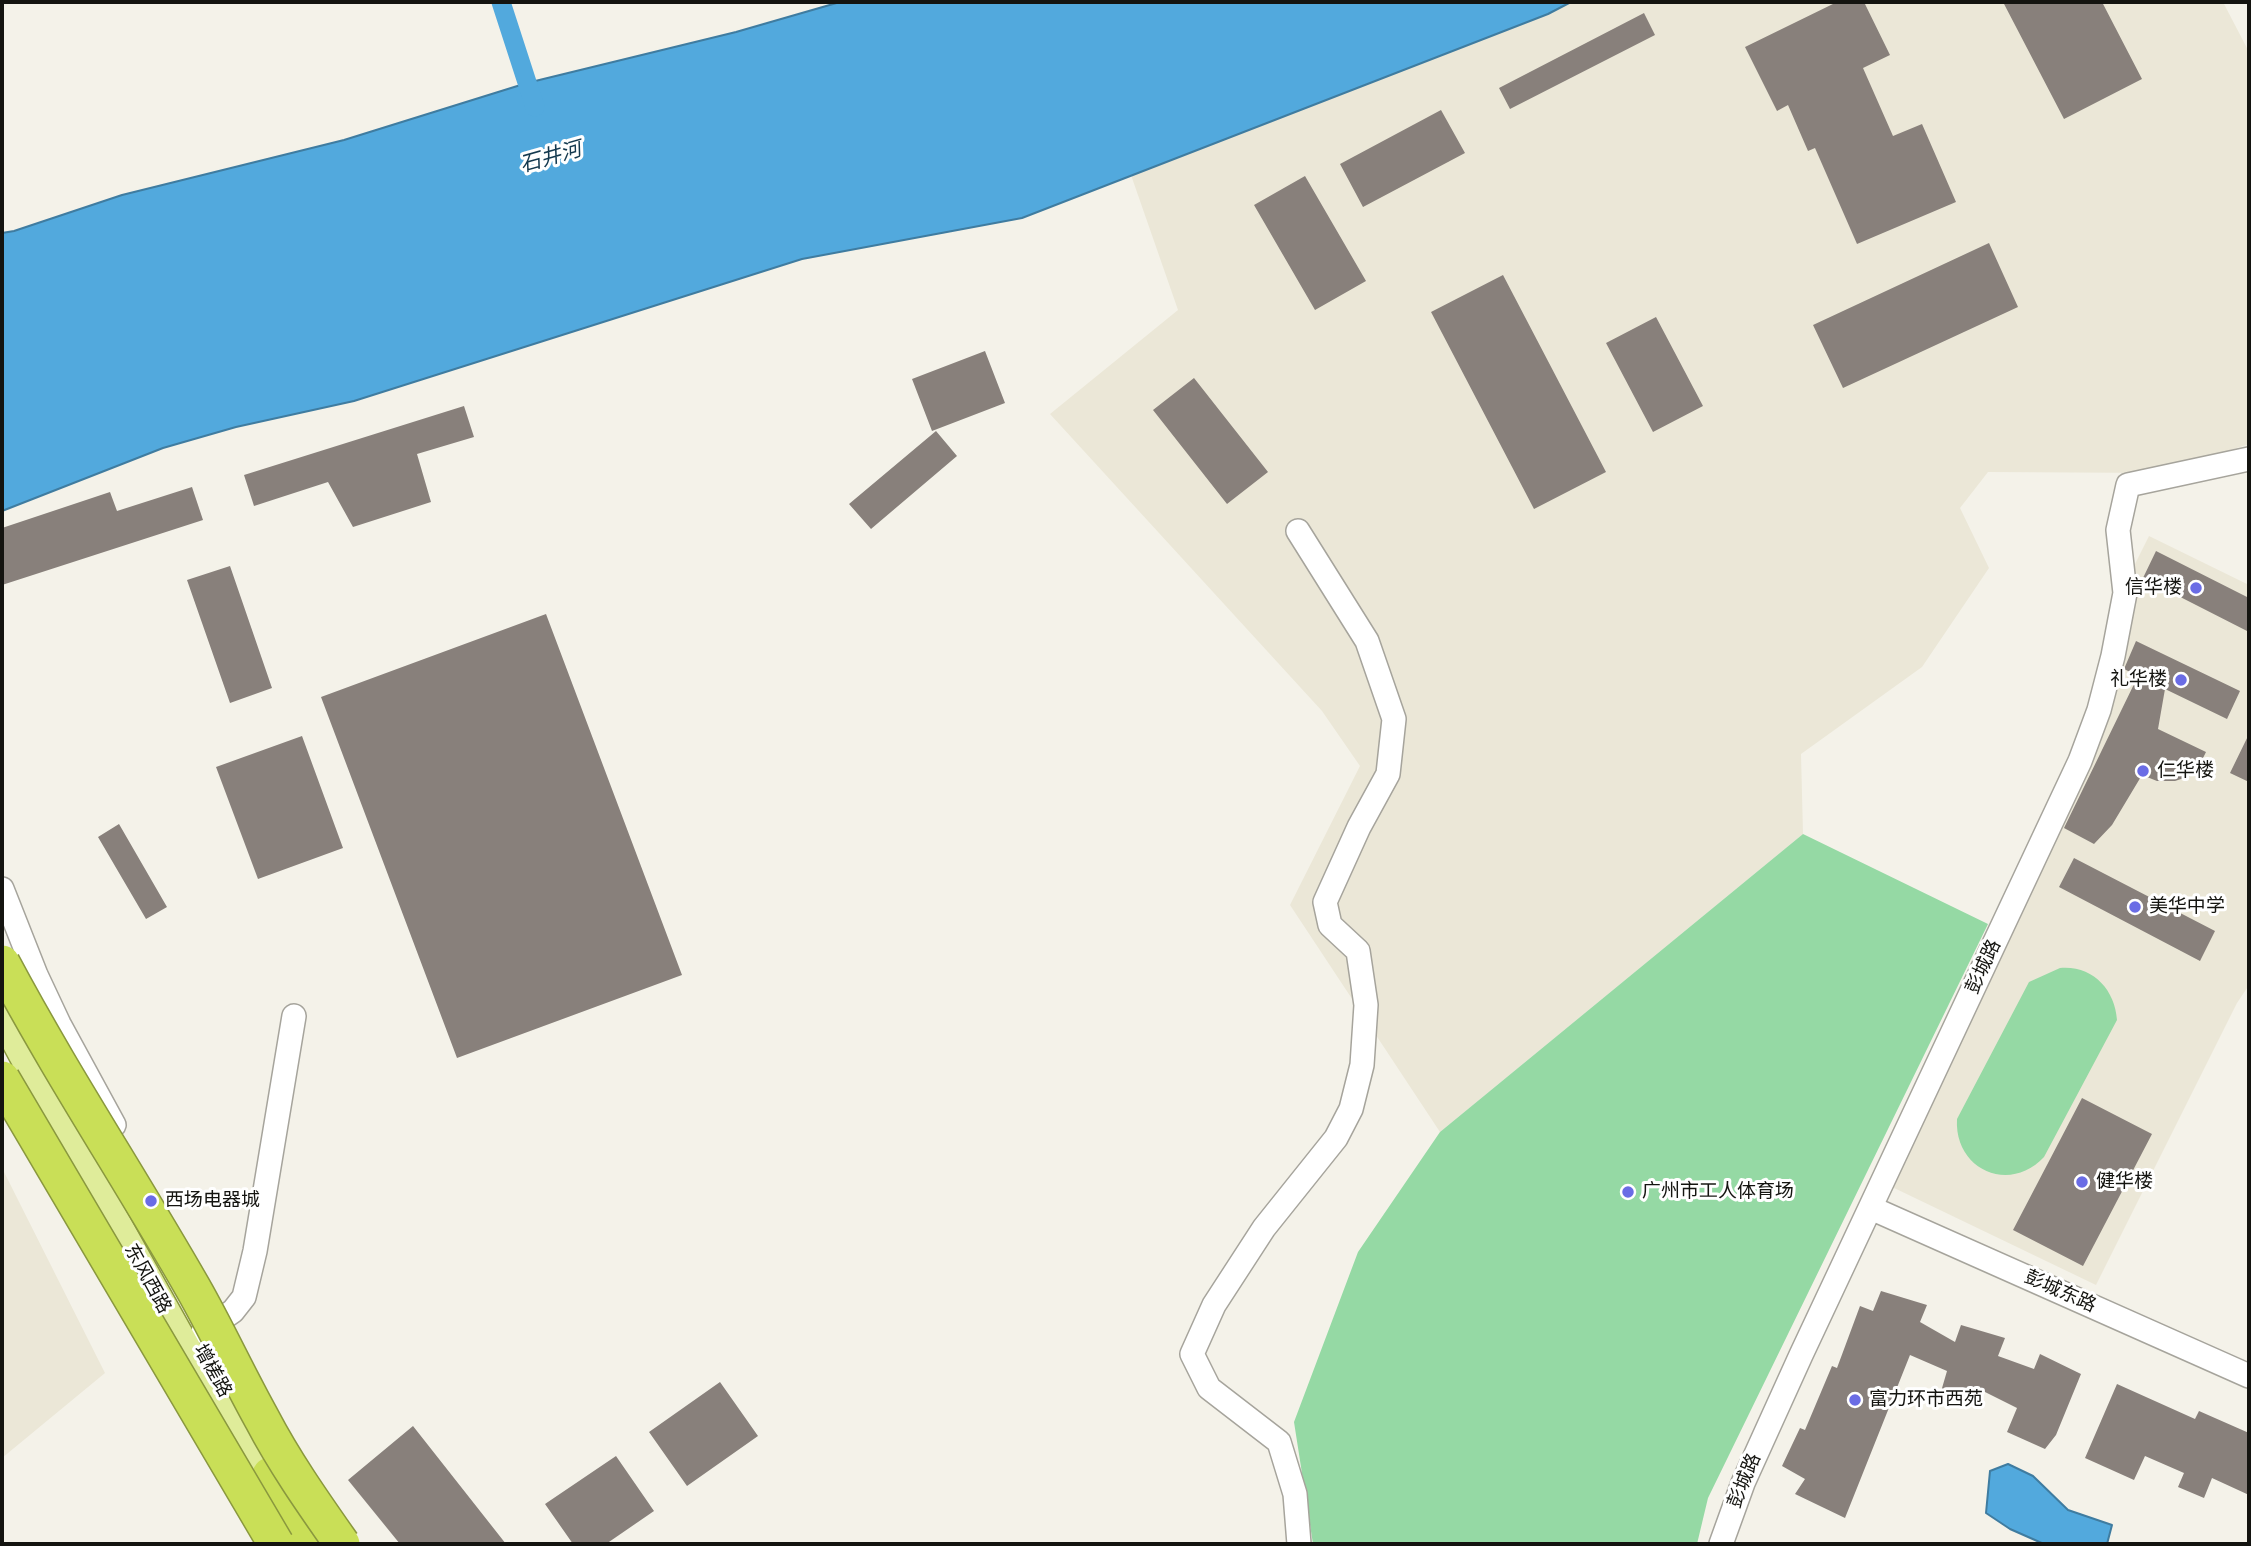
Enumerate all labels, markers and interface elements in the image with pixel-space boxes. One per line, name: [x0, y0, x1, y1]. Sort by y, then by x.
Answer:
water label: 石井河: [517, 137, 585, 179]
place label: 信华楼: [2125, 577, 2182, 599]
marker: 信华楼: [2188, 580, 2204, 596]
place label: 礼华楼: [2110, 669, 2167, 691]
marker: 礼华楼: [2173, 672, 2189, 688]
place label: 仁华楼: [2157, 760, 2214, 782]
marker: 仁华楼: [2135, 763, 2151, 779]
place label: 美华中学: [2149, 896, 2225, 918]
marker: 美华中学: [2127, 899, 2143, 915]
street label: 彭城路: [1962, 936, 2006, 998]
place label: 健华楼: [2096, 1171, 2153, 1193]
marker: 健华楼: [2074, 1174, 2090, 1190]
place label: 广州市工人体育场: [1642, 1181, 1794, 1203]
marker: 广州市工人体育场: [1620, 1184, 1636, 1200]
place label: 西场电器城: [165, 1190, 260, 1212]
marker: 西场电器城: [143, 1193, 159, 1209]
street label: 东风西路: [119, 1240, 175, 1318]
street label: 彭城东路: [2021, 1266, 2099, 1318]
street label: 增槎路: [188, 1341, 236, 1401]
place label: 富力环市西苑: [1869, 1389, 1983, 1411]
marker: 富力环市西苑: [1847, 1392, 1863, 1408]
street label: 彭城路: [1724, 1450, 1766, 1512]

